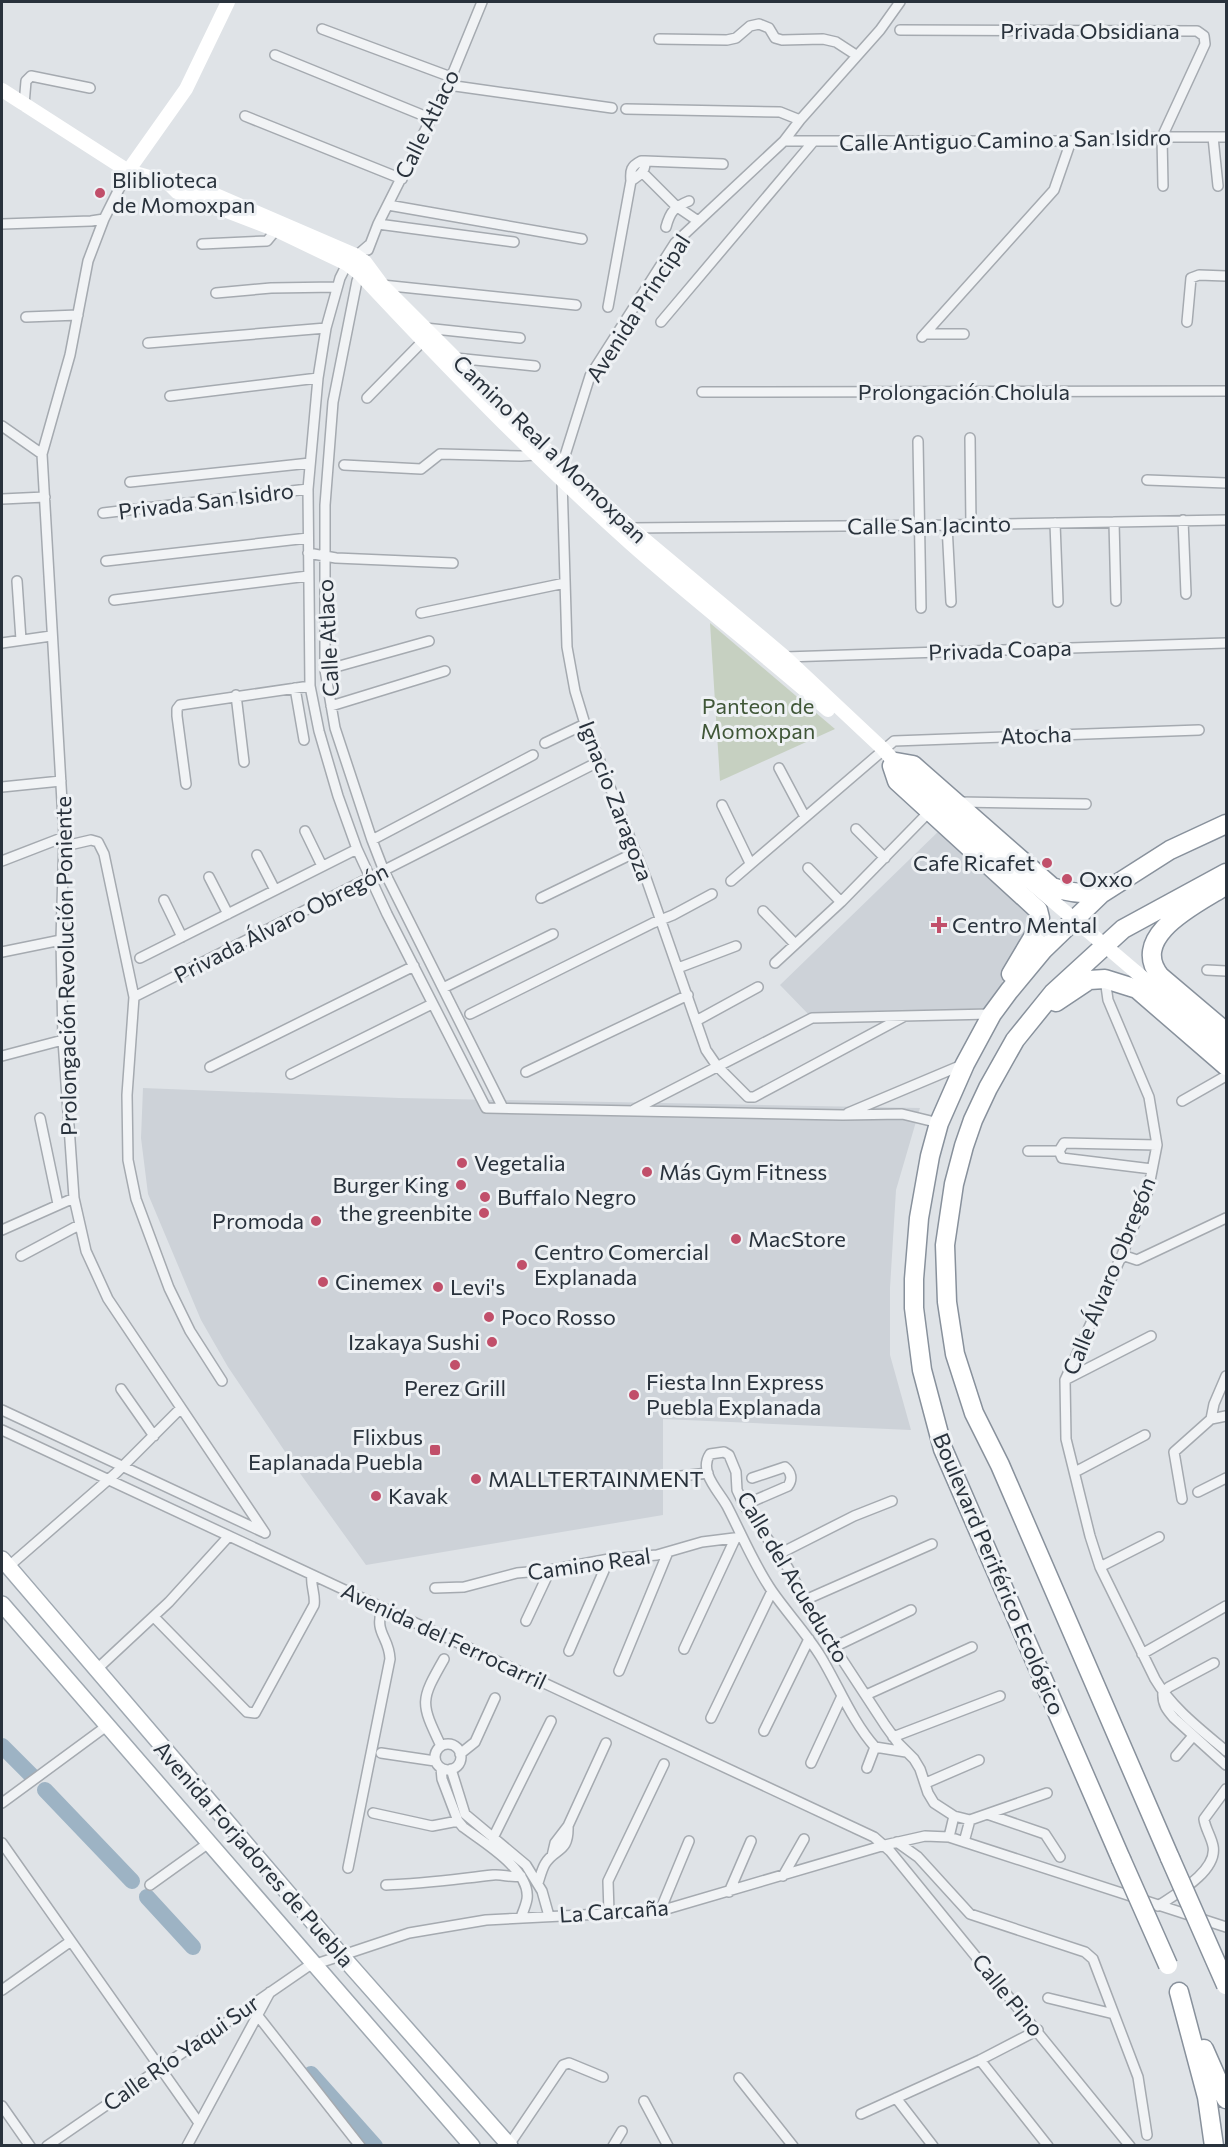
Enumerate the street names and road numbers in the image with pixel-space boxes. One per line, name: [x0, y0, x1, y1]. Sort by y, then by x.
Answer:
street label: Privada Obsidiana: [1000, 17, 1180, 44]
street label: Calle Atlaco: [389, 65, 465, 183]
street label: Calle Antiguo Camino a San Isidro: [839, 123, 1171, 156]
street label: Avenida Principal: [580, 229, 695, 387]
street label: Camino Real a Momoxpan: [448, 349, 653, 548]
street label: Prolongación Cholula: [858, 378, 1070, 405]
street label: Privada San Isidro: [117, 476, 295, 525]
street label: Calle San Jacinto: [847, 510, 1011, 539]
street label: Calle Atlaco: [311, 578, 344, 698]
street label: Privada Coapa: [928, 634, 1072, 665]
street label: Ignacio Zaragoza: [573, 717, 659, 885]
street label: Atocha: [1000, 720, 1072, 749]
street label: Prolongación Revolución Poniente: [49, 796, 82, 1136]
street label: Privada Álvaro Obregón: [169, 857, 392, 988]
street label: Calle Álvaro Obregón: [1056, 1173, 1161, 1379]
street label: Boulevard Periférico Ecológico: [928, 1429, 1071, 1719]
street label: Calle del Acueducto: [732, 1486, 855, 1667]
street label: Camino Real: [526, 1541, 652, 1586]
street label: Avenida del Ferrocarril: [337, 1576, 551, 1695]
street label: Avenida Forjadores de Puebla: [149, 1735, 360, 1972]
street label: La Carcaña: [558, 1893, 670, 1928]
street label: Calle Pino: [967, 1948, 1050, 2042]
street label: Calle Río Yaqui Sur: [98, 1989, 264, 2116]

